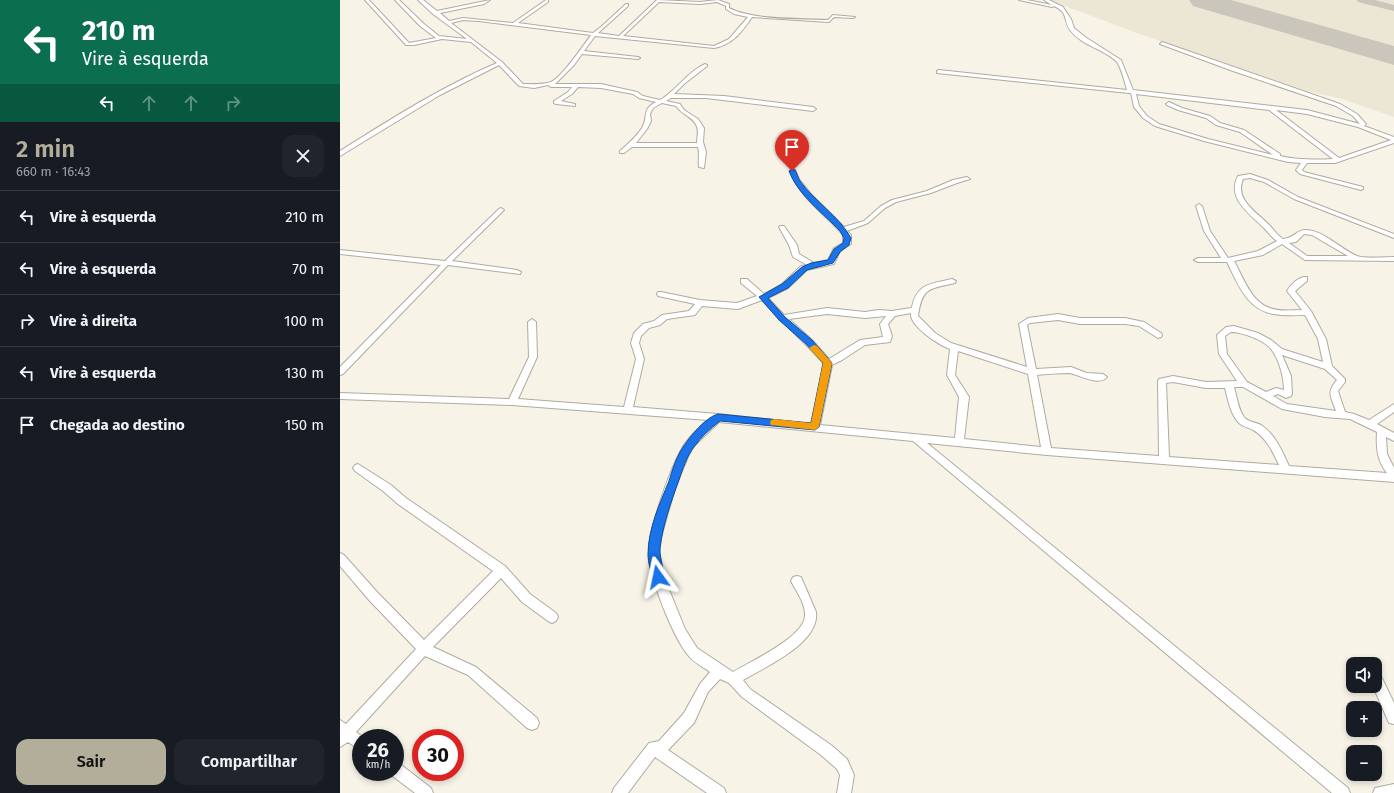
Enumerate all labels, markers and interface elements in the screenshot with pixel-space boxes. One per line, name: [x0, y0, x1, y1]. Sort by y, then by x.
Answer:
text: 210 m: [82, 14, 156, 47]
icon: left: [16, 16, 68, 68]
text: Vire à esquerda: [82, 48, 209, 70]
icon: left: [96, 92, 118, 114]
icon: ahead: [138, 92, 160, 114]
icon: ahead: [180, 92, 202, 114]
icon: right: [222, 92, 244, 114]
pin: [775, 130, 809, 171]
text: 2 min: [16, 135, 75, 163]
button: close: [282, 135, 324, 177]
icon: arrive: [781, 136, 803, 158]
text: 660 m · 16:43: [16, 164, 91, 179]
icon: left: [16, 206, 38, 228]
text: Vire à esquerda: [50, 208, 156, 226]
text: 210 m: [285, 208, 324, 226]
icon: left: [16, 258, 38, 280]
text: Vire à esquerda: [50, 260, 156, 278]
text: 70 m: [292, 260, 324, 278]
icon: right: [16, 310, 38, 332]
text: Vire à direita: [50, 312, 137, 330]
text: 100 m: [284, 312, 324, 330]
icon: left: [16, 362, 38, 384]
text: Vire à esquerda: [50, 364, 156, 382]
text: 130 m: [285, 364, 324, 382]
icon: arrive: [16, 414, 38, 436]
text: Chegada ao destino: [50, 416, 185, 434]
text: 150 m: [285, 416, 324, 434]
position arrow: [637, 556, 679, 598]
map controls: [1346, 657, 1382, 781]
button: sound: [1346, 657, 1382, 693]
button: +: [1346, 701, 1382, 737]
speed limit sign: 30: [412, 729, 464, 781]
text: 26: [367, 738, 389, 762]
button: Sair: [16, 739, 166, 785]
button: Compartilhar: [174, 739, 324, 785]
button: −: [1346, 745, 1382, 781]
text: km/h: [366, 759, 390, 771]

